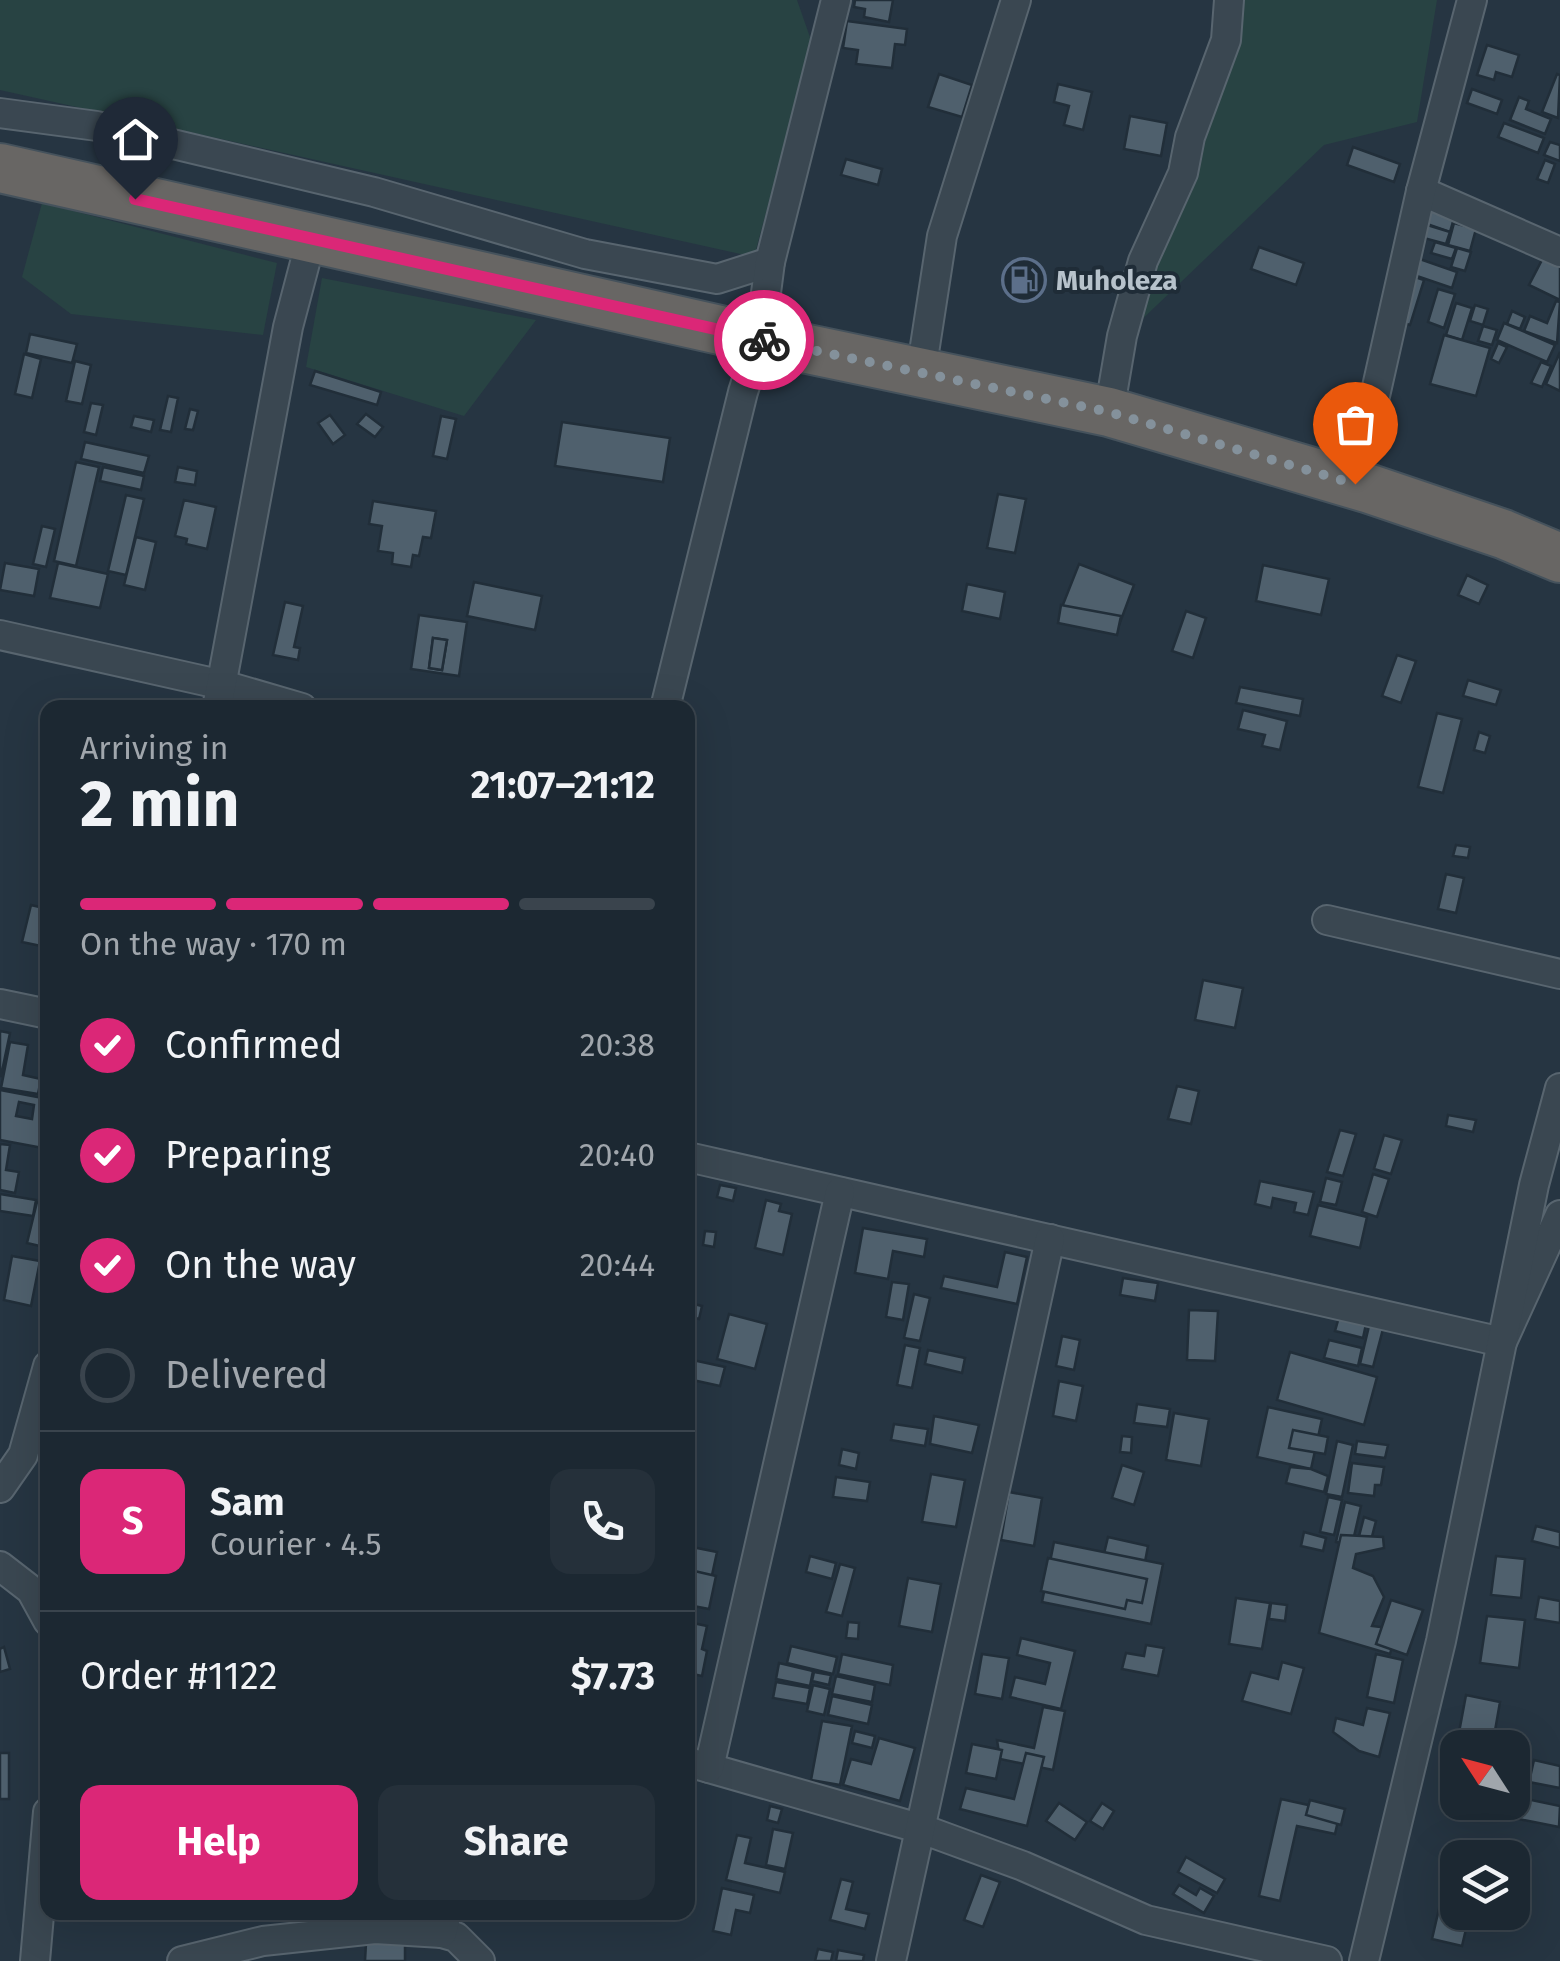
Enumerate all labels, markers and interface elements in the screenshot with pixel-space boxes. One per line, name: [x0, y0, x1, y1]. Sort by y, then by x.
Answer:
pin: [93, 97, 178, 200]
icon: home: [108, 112, 163, 167]
fuel station icon: Muholeza: [1001, 257, 1047, 303]
place label: Muholeza: [1056, 264, 1178, 297]
courier: [714, 290, 814, 390]
icon: bike: [737, 313, 792, 368]
pin: [1313, 382, 1398, 485]
icon: bag: [1328, 397, 1383, 452]
text: Arriving in: [80, 729, 228, 767]
text: 21:07–21:12: [471, 762, 655, 808]
text: 2 min: [80, 765, 240, 843]
text: On the way · 170 m: [80, 925, 347, 963]
icon: check: [80, 1018, 135, 1073]
text: Confirmed: [165, 1022, 343, 1068]
text: 20:38: [580, 1026, 655, 1064]
icon: check: [80, 1128, 135, 1183]
text: Preparing: [165, 1132, 331, 1178]
text: 20:40: [579, 1136, 655, 1174]
icon: check: [80, 1238, 135, 1293]
text: On the way: [165, 1242, 356, 1288]
text: 20:44: [580, 1246, 655, 1284]
text: Delivered: [165, 1352, 328, 1398]
button: phone: [550, 1469, 655, 1574]
text: Sam: [210, 1479, 285, 1525]
text: S: [122, 1498, 143, 1544]
text: Courier · 4.5: [210, 1525, 381, 1563]
text: Order #1122: [80, 1653, 278, 1699]
text: $7.73: [571, 1653, 655, 1699]
north arrow: [1440, 1730, 1530, 1820]
map controls: [1440, 1730, 1530, 1930]
button: Help: [80, 1785, 358, 1900]
button: Share: [378, 1785, 655, 1900]
button: layers: [1440, 1840, 1530, 1930]

